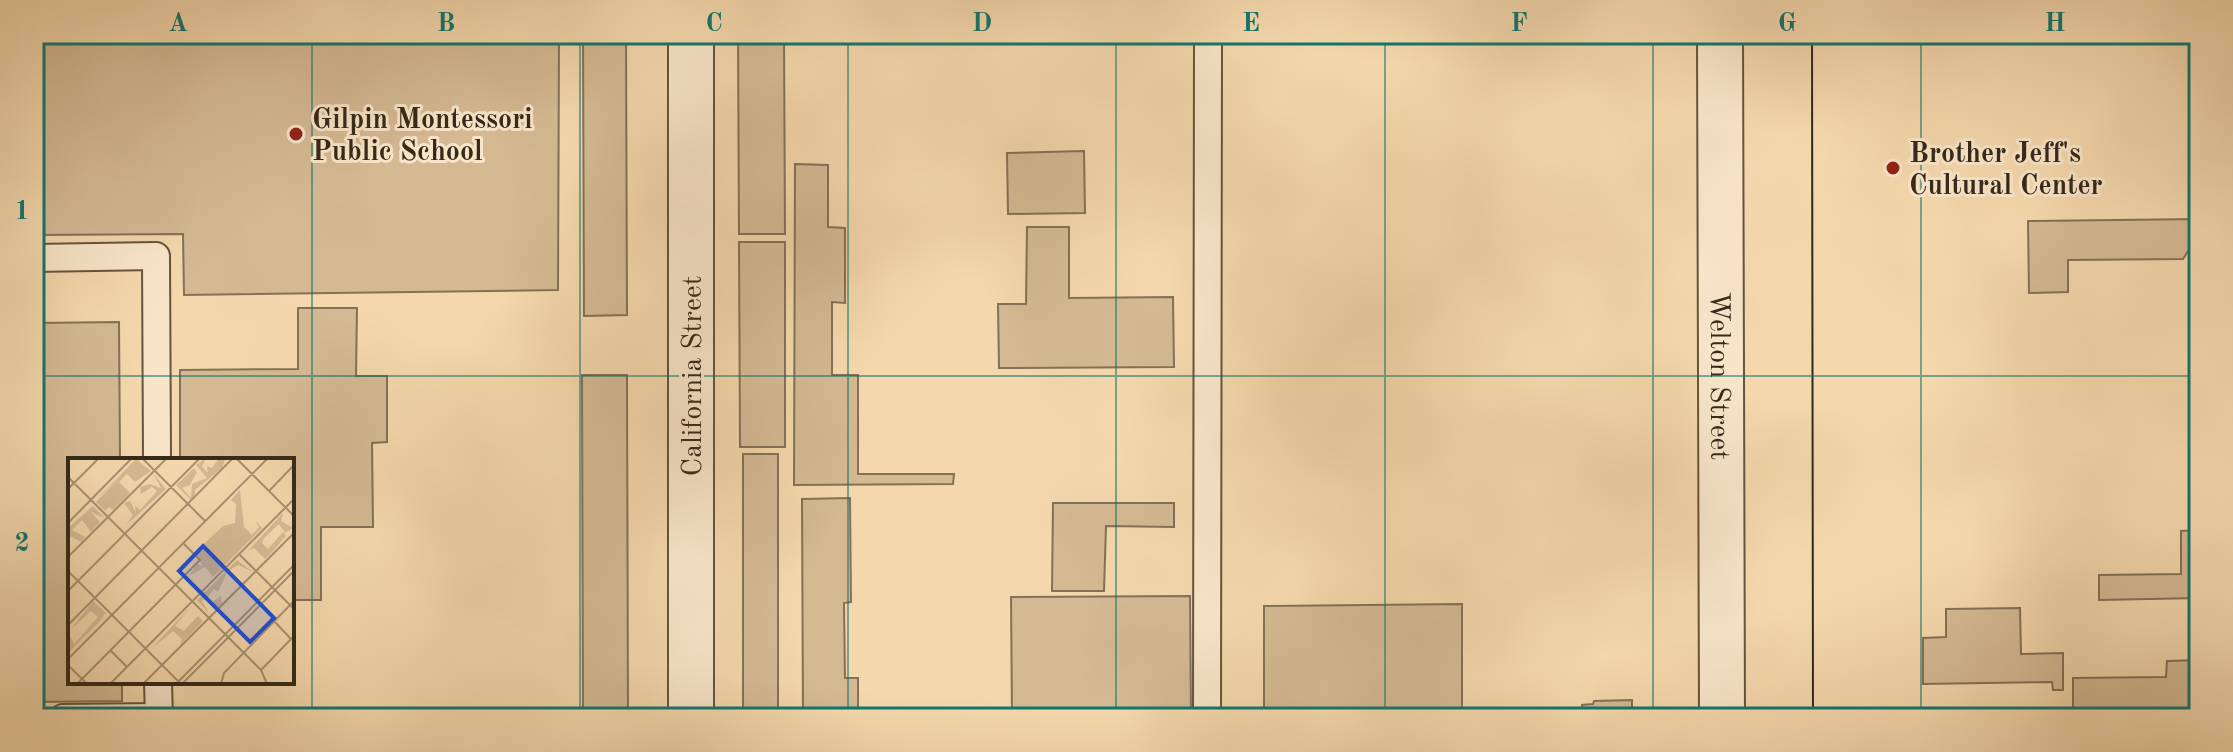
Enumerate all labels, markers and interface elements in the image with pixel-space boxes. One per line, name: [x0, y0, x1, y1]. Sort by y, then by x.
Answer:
text: A: [168, 11, 188, 37]
text: B: [437, 11, 455, 37]
text: C: [705, 11, 723, 37]
text: D: [972, 11, 992, 37]
text: E: [1242, 11, 1260, 37]
text: F: [1510, 11, 1528, 37]
text: G: [1778, 11, 1796, 37]
text: H: [2044, 11, 2066, 37]
place label: Gilpin Montessori Public School: [312, 107, 533, 167]
marker: Gilpin Montessori Public School: [287, 125, 305, 143]
place label: Brother Jeff's Cultural Center: [1909, 141, 2103, 201]
marker: Brother Jeff's Cultural Center: [1884, 159, 1902, 177]
text: 1: [14, 199, 30, 225]
street label: California Street: [680, 276, 708, 476]
street label: Welton Street: [1704, 292, 1732, 460]
inset map: [68, 458, 294, 684]
text: 2: [14, 531, 30, 557]

